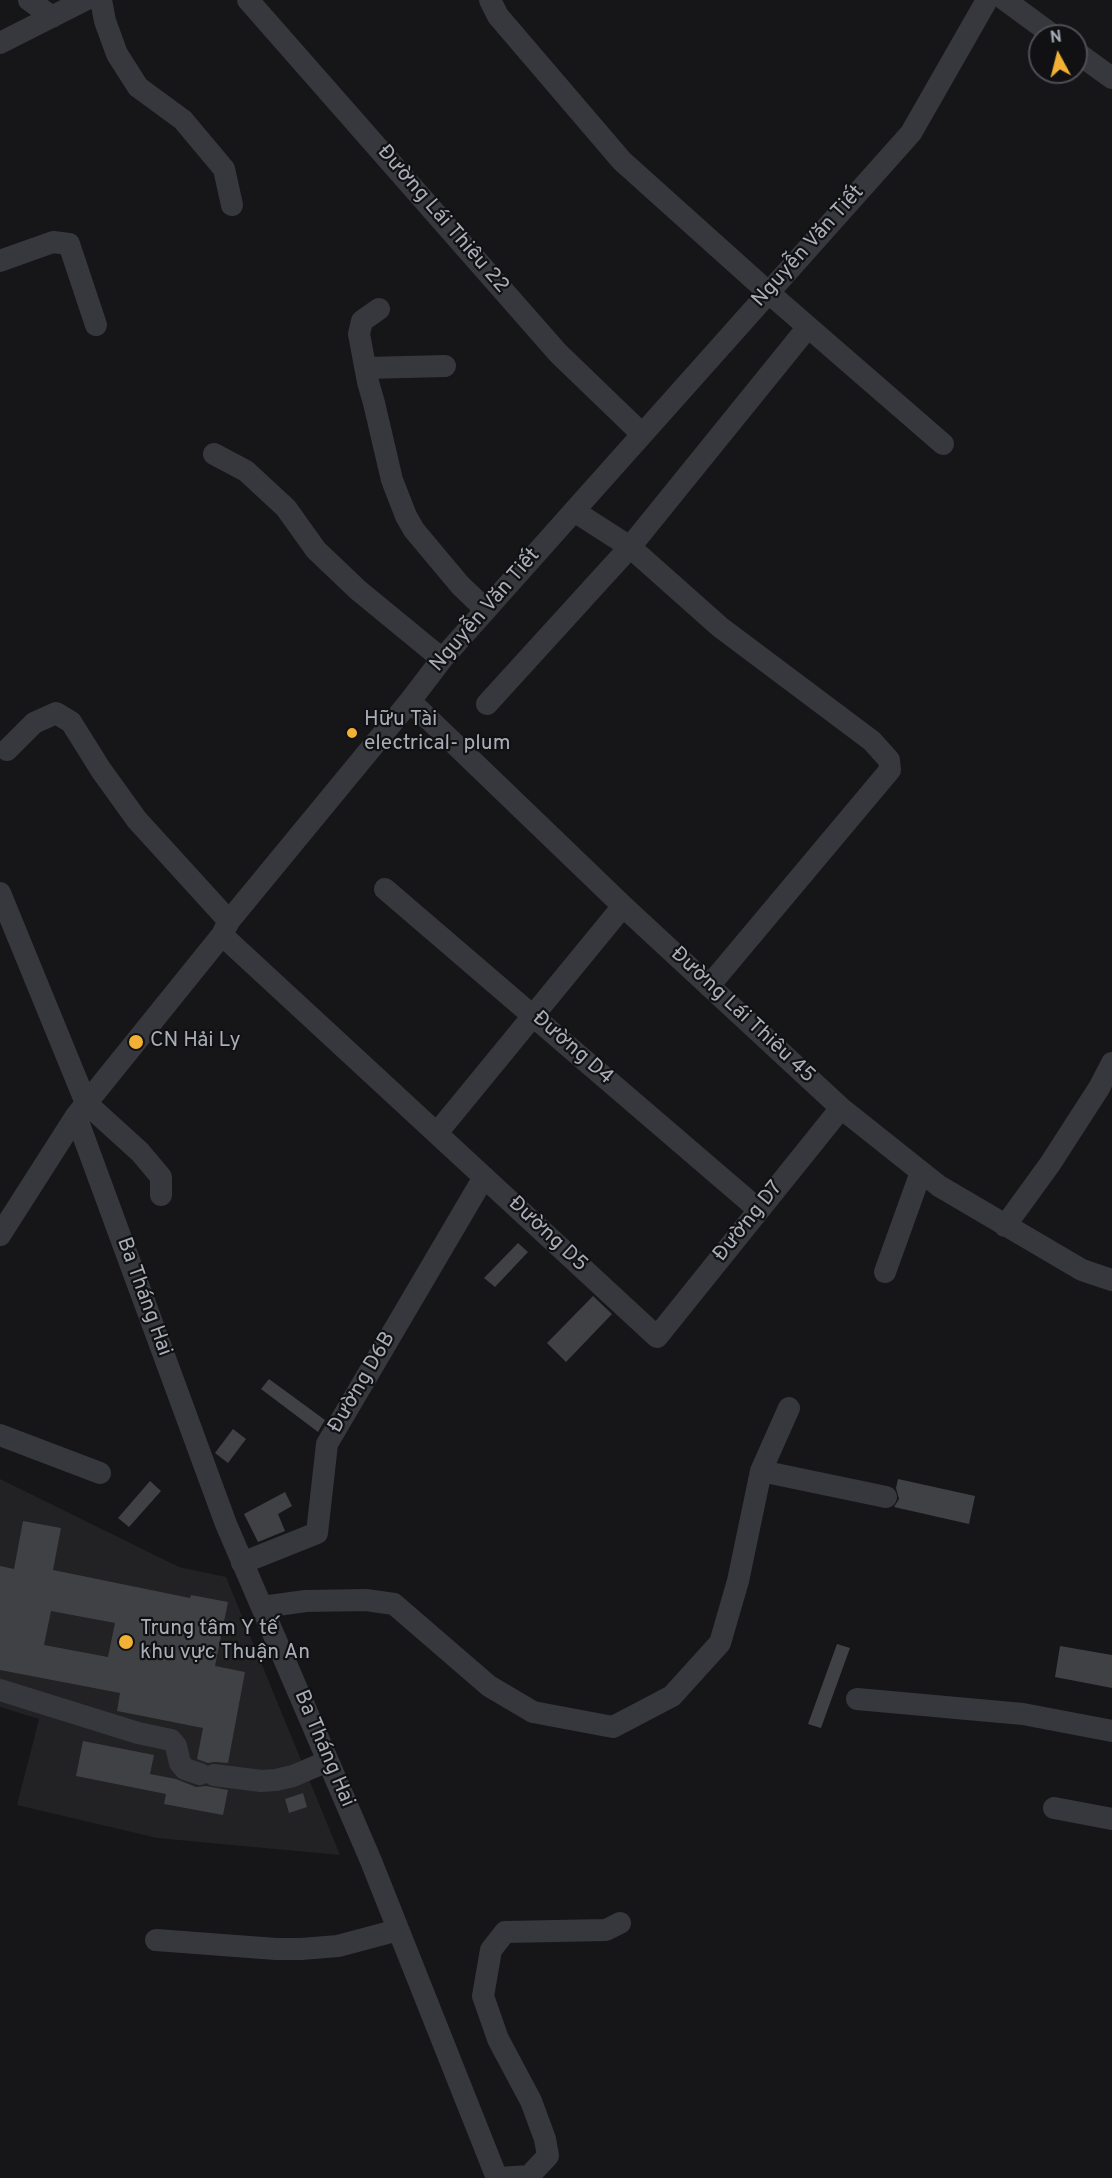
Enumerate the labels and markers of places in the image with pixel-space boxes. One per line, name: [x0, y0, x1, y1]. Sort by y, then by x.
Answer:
place label: Hữu Tài electrical- plum: [364, 708, 511, 758]
marker: Hữu Tài electrical- plum: [345, 726, 359, 740]
place label: CN Hải Ly: [150, 1029, 241, 1055]
marker: CN Hải Ly: [127, 1033, 145, 1051]
place label: Trung tâm Y tế khu vực Thuận An: [140, 1617, 310, 1667]
marker: Trung tâm Y tế khu vực Thuận An: [117, 1633, 135, 1651]

